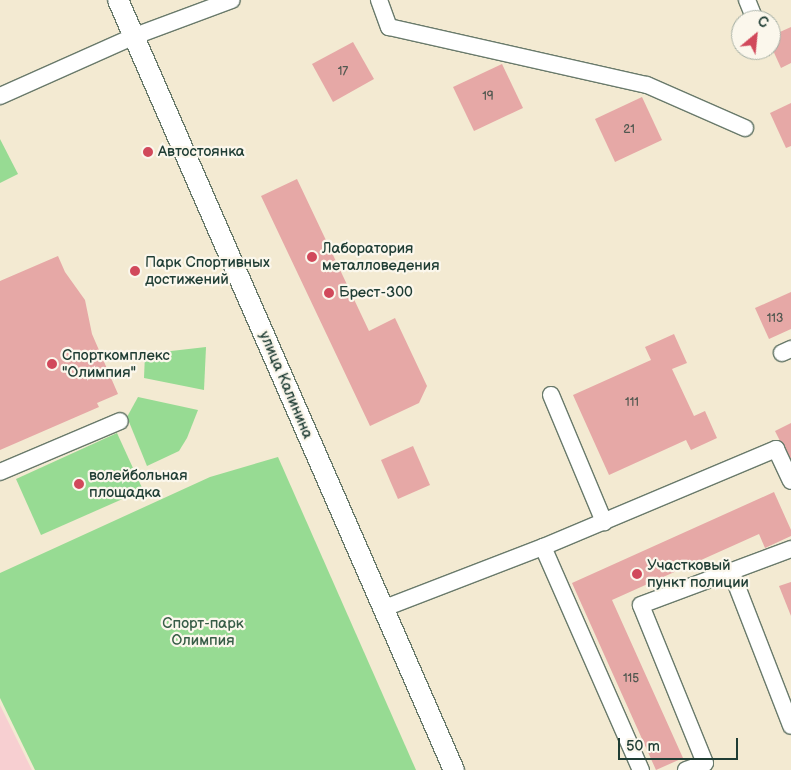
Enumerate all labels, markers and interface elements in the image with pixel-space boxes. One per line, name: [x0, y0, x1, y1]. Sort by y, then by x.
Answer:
north arrow: [731, 10, 781, 60]
text: С: [755, 12, 771, 32]
house number: 17: [338, 65, 348, 79]
house number: 19: [482, 90, 494, 104]
house number: 21: [623, 123, 635, 137]
place label: Автостоянка: [158, 143, 245, 161]
marker: Автостоянка: [142, 146, 154, 158]
place label: Лаборатория металловедения: [322, 239, 440, 274]
marker: Лаборатория металловедения: [306, 251, 318, 263]
place label: Парк Спортивных достижений: [145, 253, 270, 288]
marker: Парк Спортивных достижений: [129, 265, 141, 277]
place label: Брест-300: [339, 284, 413, 302]
marker: Брест-300: [323, 287, 335, 299]
house number: 113: [767, 312, 783, 326]
street label: улица Калинина: [255, 328, 317, 442]
place label: Спорткомплекс "Олимпия": [62, 346, 170, 381]
marker: Спорткомплекс "Олимпия": [46, 358, 58, 370]
house number: 111: [625, 396, 639, 410]
place label: волейбольная площадка: [89, 466, 187, 501]
marker: волейбольная площадка: [73, 478, 85, 490]
place label: Участковый пункт полиции: [647, 556, 749, 591]
marker: Участковый пункт полиции: [631, 568, 643, 580]
park label: Спорт-парк Олимпия: [162, 614, 244, 649]
house number: 115: [623, 672, 639, 686]
scale bar: [621, 728, 741, 760]
text: 50 m: [626, 737, 660, 756]

